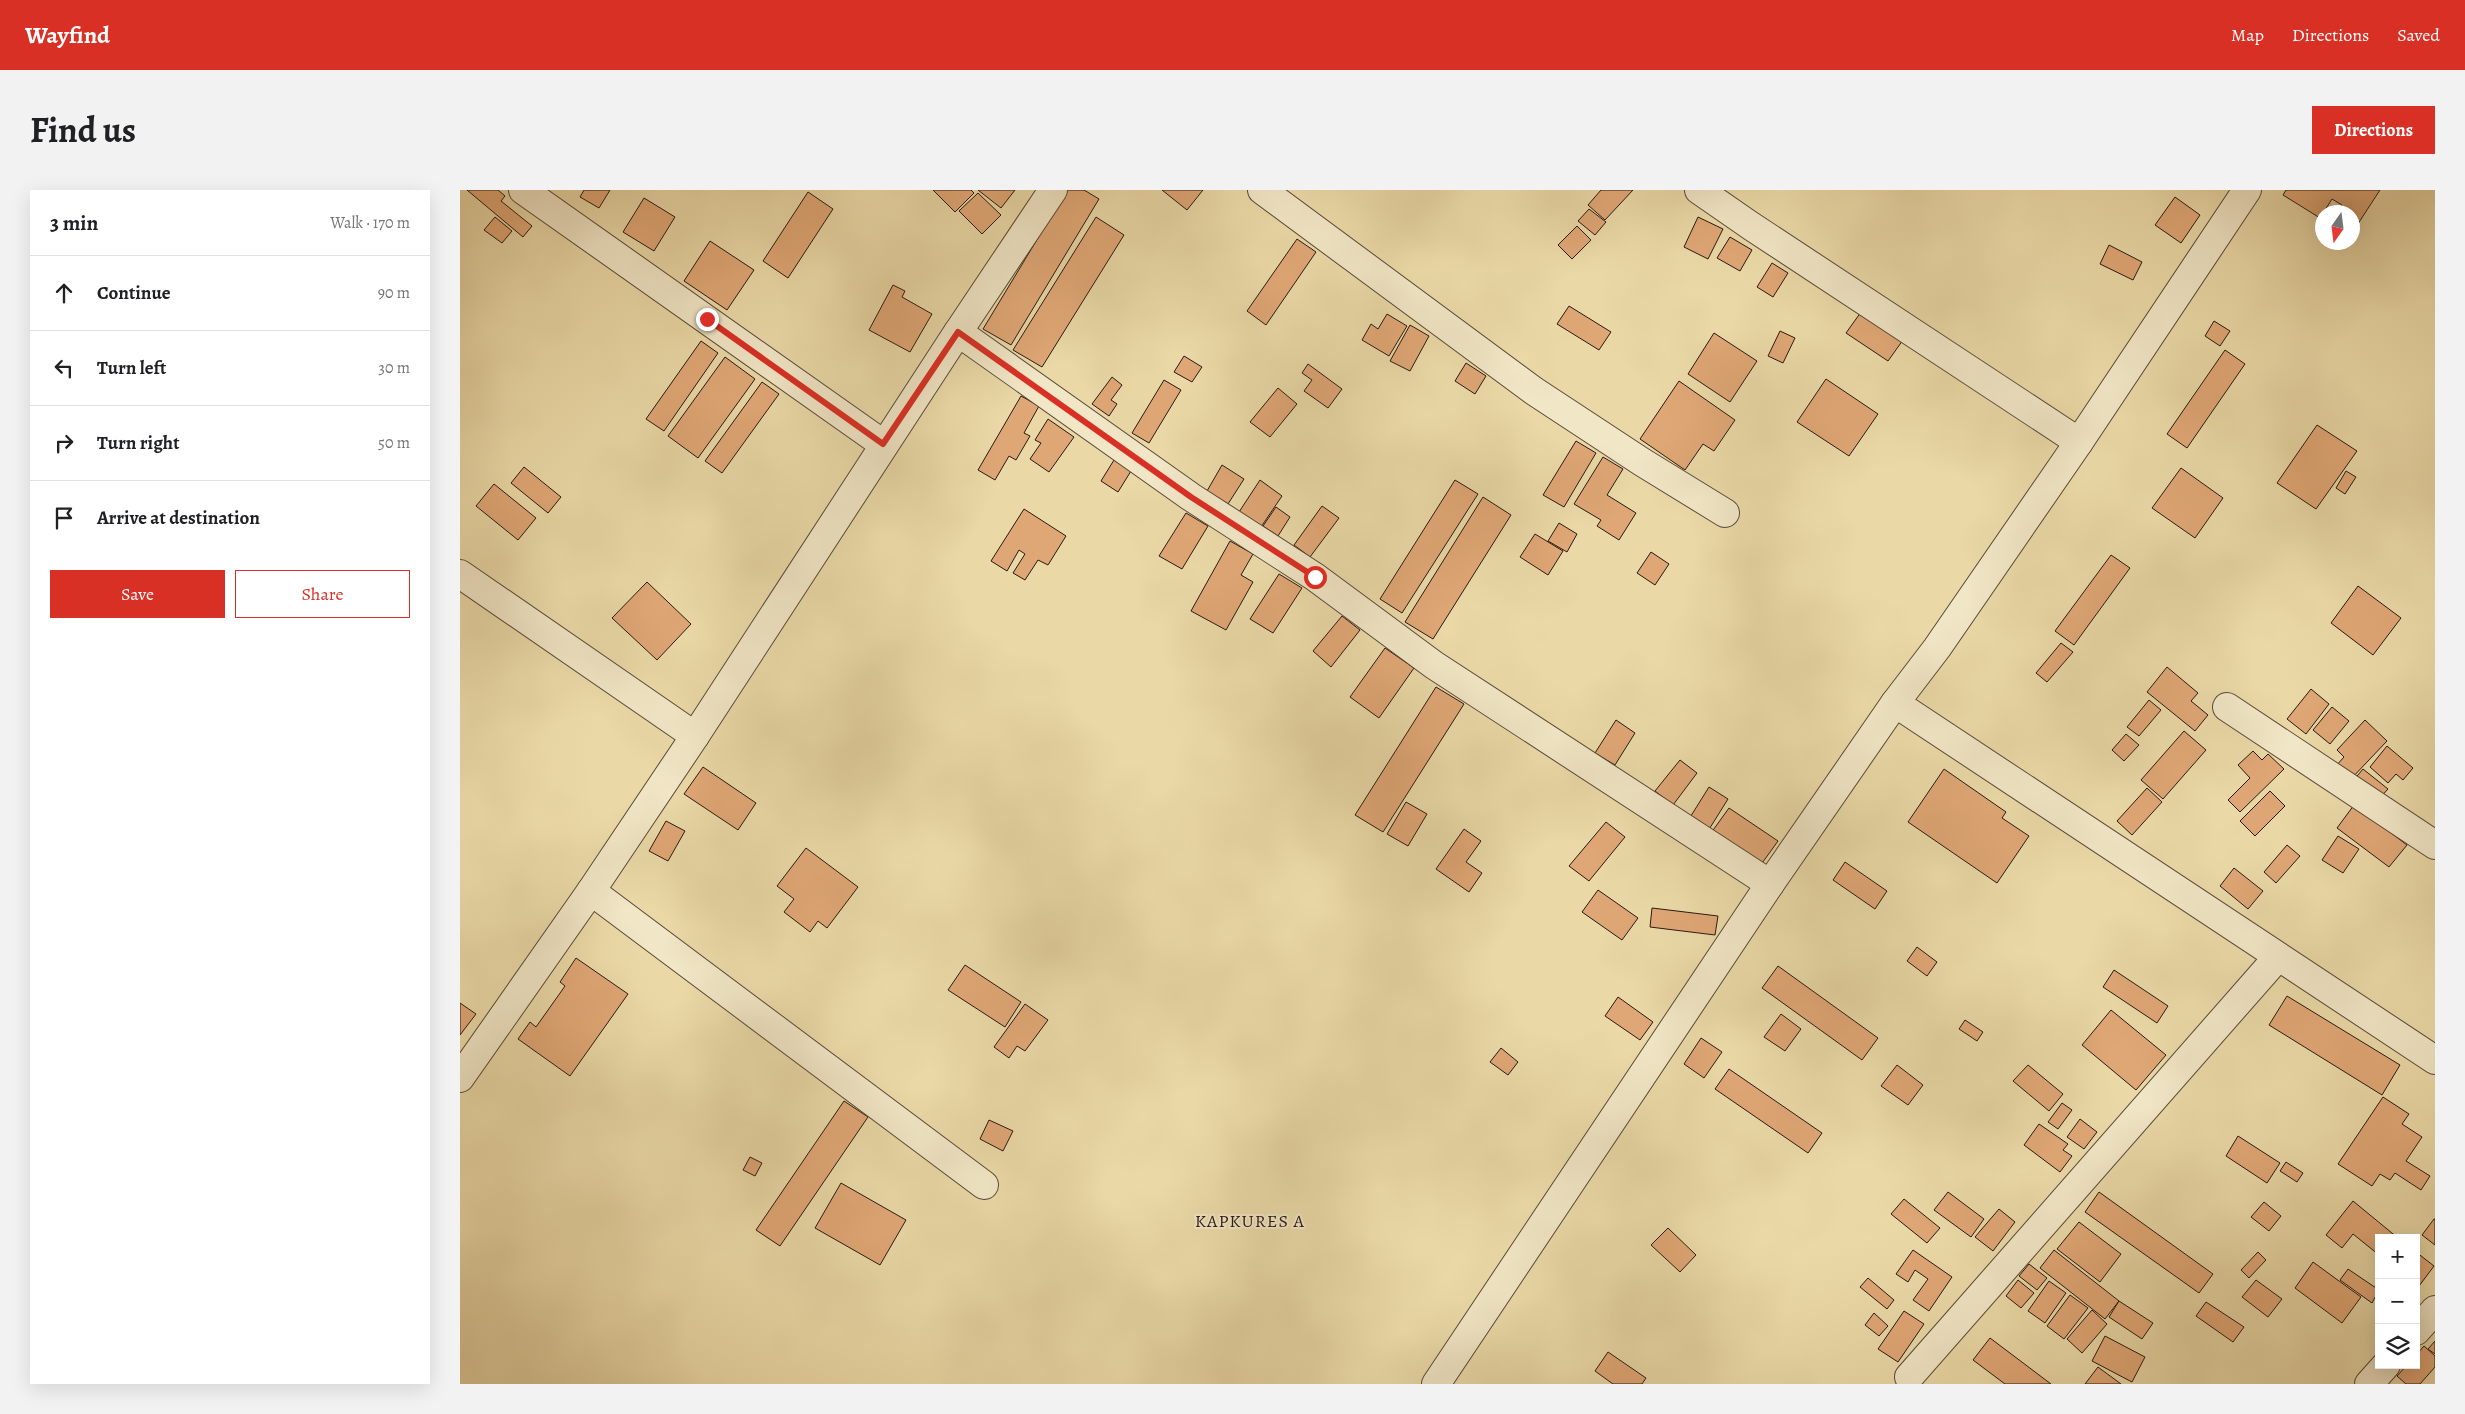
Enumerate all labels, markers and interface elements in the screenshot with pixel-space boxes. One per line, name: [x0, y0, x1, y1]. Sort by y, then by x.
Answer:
text: Wayfind: [25, 19, 110, 51]
text: Map: [2231, 23, 2264, 47]
text: Directions: [2292, 23, 2369, 47]
text: Saved: [2397, 23, 2440, 47]
text: Find us: [30, 106, 136, 154]
button: Directions: [2312, 106, 2435, 154]
north arrow: [2315, 205, 2360, 250]
text: 3 min: [50, 209, 98, 237]
text: Walk · 170 m: [330, 212, 410, 234]
icon: ahead: [50, 279, 78, 307]
text: Continue: [97, 280, 171, 306]
text: 90 m: [378, 282, 410, 304]
route end: [696, 308, 719, 331]
icon: left: [50, 354, 78, 382]
text: Turn left: [97, 355, 166, 381]
text: 30 m: [378, 357, 410, 379]
icon: right: [50, 429, 78, 457]
text: Turn right: [97, 430, 179, 456]
text: 50 m: [378, 432, 410, 454]
icon: arrive: [50, 504, 78, 532]
text: Arrive at destination: [97, 505, 260, 531]
route start: [1304, 566, 1327, 589]
button: Save: [50, 570, 225, 618]
button: Share: [235, 570, 410, 618]
district label: KAPKURES A: [1195, 1209, 1305, 1233]
map controls: [2375, 1234, 2420, 1369]
button: +: [2375, 1234, 2420, 1279]
button: −: [2375, 1279, 2420, 1324]
button: layers: [2375, 1324, 2420, 1369]

